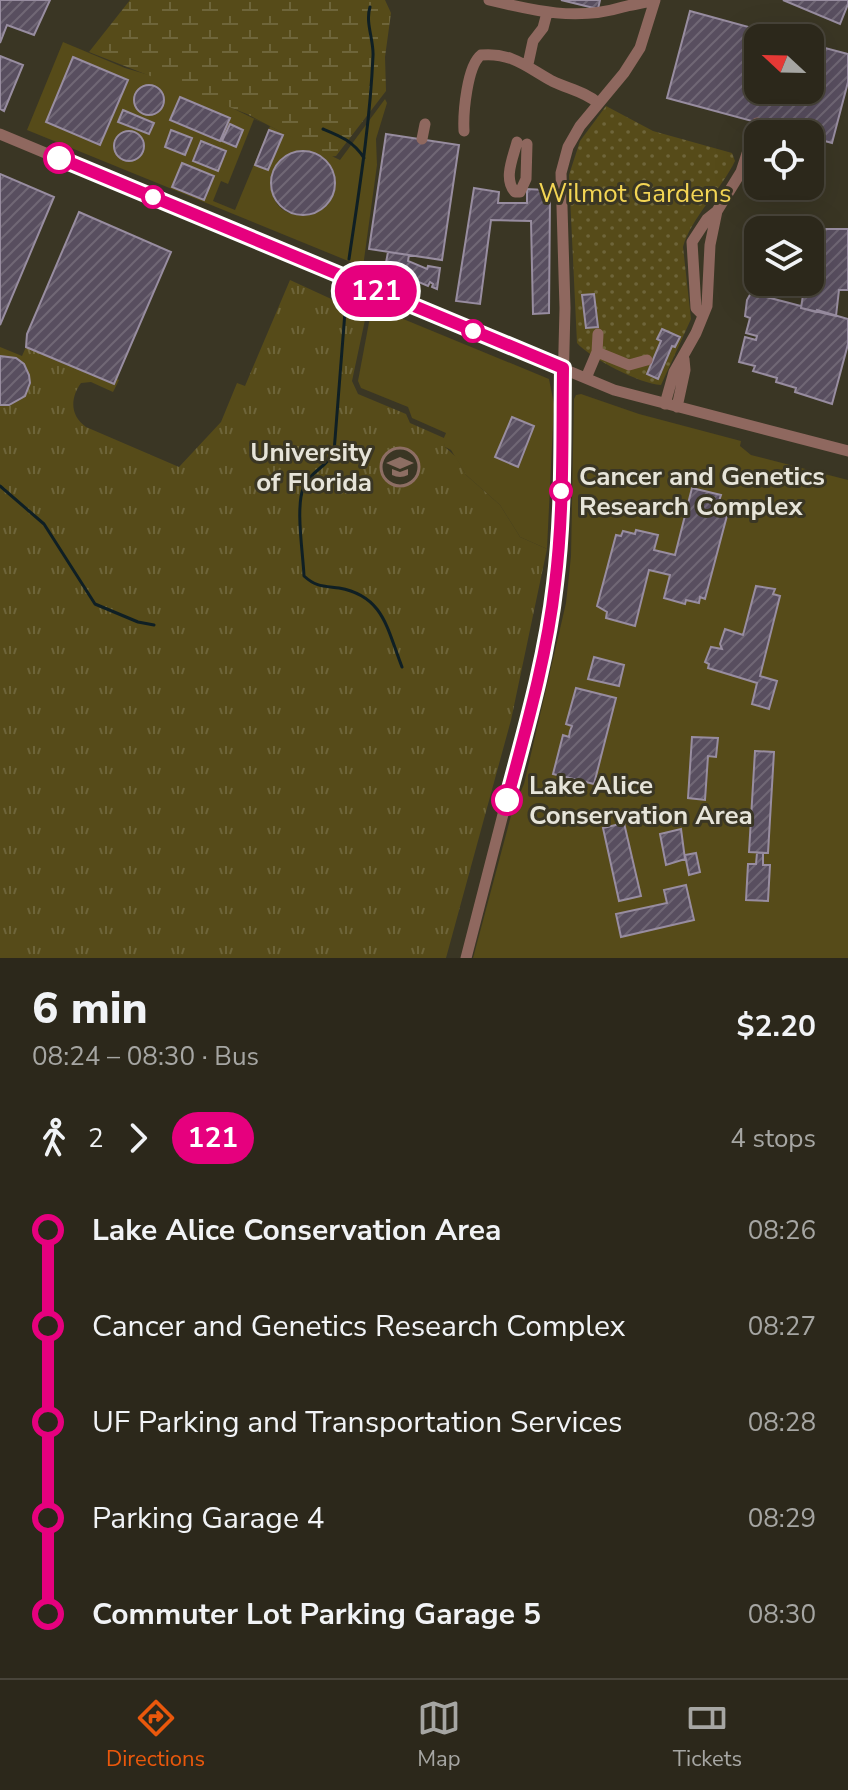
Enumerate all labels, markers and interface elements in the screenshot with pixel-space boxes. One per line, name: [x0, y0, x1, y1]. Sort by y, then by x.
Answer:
north arrow: [744, 24, 824, 104]
map controls: [744, 24, 824, 296]
button: locate: [744, 120, 824, 200]
unlabelled marker: [44, 143, 74, 173]
park label: Wilmot Gardens: [539, 176, 731, 211]
unlabelled marker: [142, 186, 164, 208]
button: layers: [744, 216, 824, 296]
line badge: 121: [330, 265, 422, 317]
text: 121: [351, 272, 401, 310]
unlabelled marker: [462, 320, 484, 342]
place label: University of Florida: [250, 435, 372, 500]
school or university icon: University of Florida: [379, 446, 421, 488]
place label: Cancer and Genetics Research Complex: [579, 459, 825, 524]
marker: Cancer and Genetics Research Complex: [550, 480, 572, 502]
place label: Lake Alice Conservation Area: [529, 768, 753, 833]
marker: Lake Alice Conservation Area: [492, 785, 522, 815]
text: 6 min: [32, 979, 148, 1039]
text: $2.20: [737, 1006, 816, 1047]
text: 08:24 – 08:30 · Bus: [32, 1039, 259, 1074]
icon: walk: [32, 1116, 76, 1160]
icon: forward: [116, 1116, 160, 1160]
text: 121: [188, 1119, 238, 1157]
text: 2: [88, 1121, 104, 1156]
text: 4 stops: [730, 1121, 816, 1156]
text: Lake Alice Conservation Area: [92, 1210, 501, 1251]
text: 08:26: [748, 1213, 816, 1248]
text: Cancer and Genetics Research Complex: [92, 1306, 625, 1347]
text: 08:27: [748, 1309, 816, 1344]
text: UF Parking and Transportation Services: [92, 1402, 623, 1443]
text: 08:28: [748, 1405, 816, 1440]
text: Parking Garage 4: [92, 1498, 325, 1539]
text: 08:29: [748, 1501, 816, 1536]
text: Commuter Lot Parking Garage 5: [92, 1594, 541, 1635]
text: 08:30: [748, 1597, 816, 1632]
tab: Directions: [106, 1696, 205, 1774]
tab: Map: [417, 1696, 461, 1774]
tab: Tickets: [673, 1696, 742, 1774]

